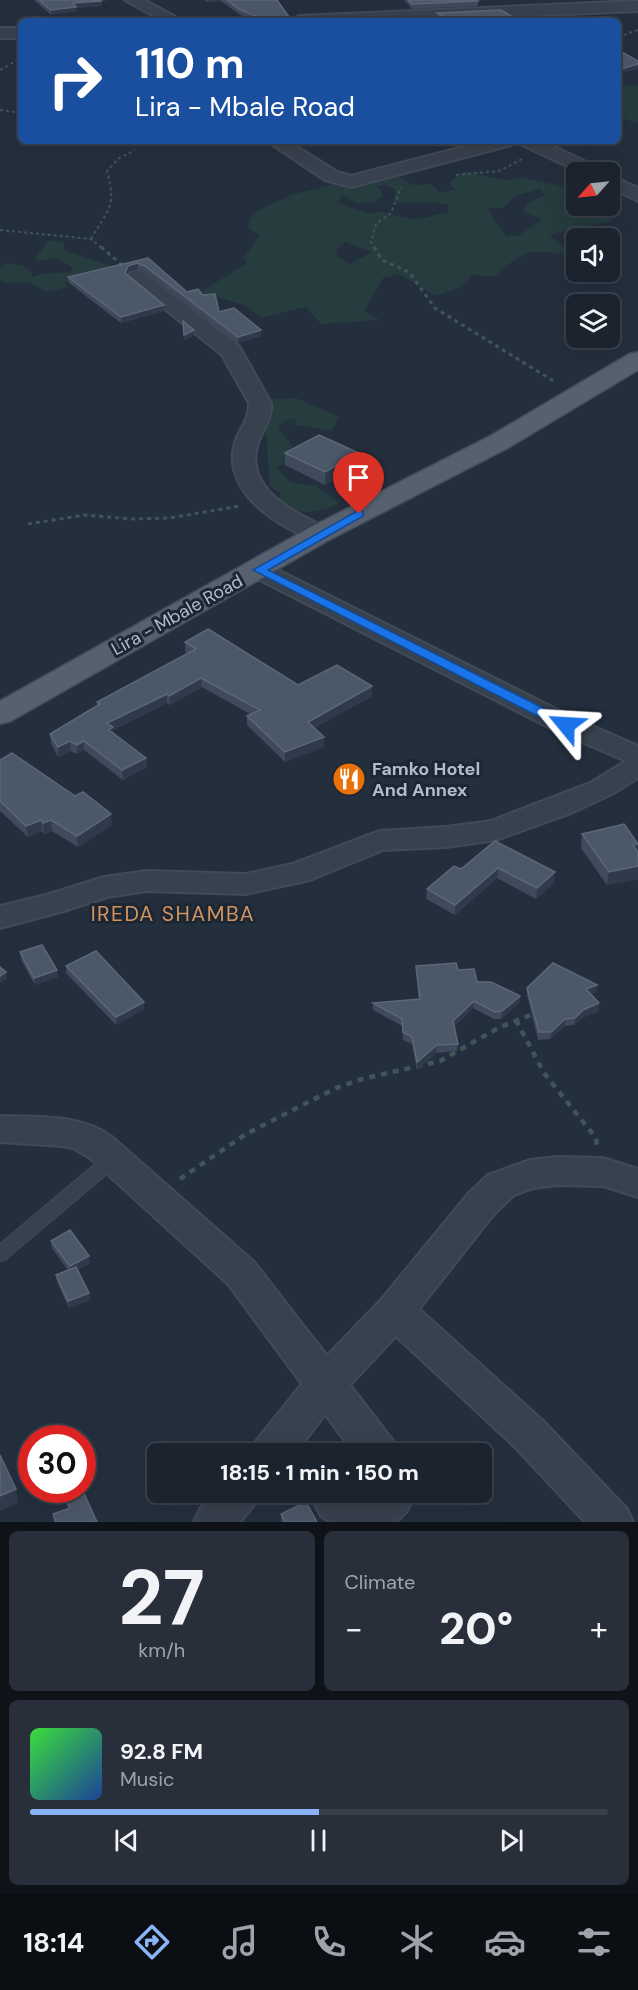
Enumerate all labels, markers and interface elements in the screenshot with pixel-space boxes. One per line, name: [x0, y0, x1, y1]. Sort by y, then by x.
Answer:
text: 110 m: [135, 36, 245, 91]
icon: right: [36, 42, 114, 120]
text: Lira - Mbale Road: [135, 89, 355, 124]
north arrow: [566, 162, 620, 216]
map controls: [566, 162, 620, 348]
button: sound: [566, 228, 620, 282]
button: layers: [566, 294, 620, 348]
pin: [333, 452, 384, 514]
icon: arrive: [342, 461, 375, 494]
street label: Lira - Mbale Road: [107, 569, 247, 661]
position arrow: [534, 693, 598, 757]
place label: Famko Hotel And Annex: [372, 757, 480, 802]
restaurant icon: Famko Hotel And Annex: [331, 761, 367, 797]
district label: IREDA SHAMBA: [91, 900, 255, 928]
speed limit sign: 30: [18, 1425, 96, 1503]
text: 18:15 · 1 min · 150 m: [220, 1458, 419, 1487]
text: 27: [119, 1547, 205, 1648]
text: Climate: [345, 1569, 415, 1595]
text: 20°: [439, 1599, 513, 1658]
text: −: [345, 1607, 363, 1650]
text: +: [590, 1607, 608, 1650]
text: km/h: [138, 1637, 185, 1663]
text: 92.8 FM: [120, 1737, 203, 1766]
text: Music: [120, 1766, 175, 1792]
icon: previous: [110, 1824, 143, 1857]
icon: pause: [302, 1824, 335, 1857]
icon: next: [495, 1824, 528, 1857]
icon: directions: [131, 1921, 173, 1963]
icon: music: [219, 1921, 261, 1963]
icon: phone: [308, 1921, 350, 1963]
icon: climate: [396, 1921, 438, 1963]
icon: car: [484, 1921, 526, 1963]
icon: filters: [573, 1921, 615, 1963]
text: 18:14: [23, 1925, 84, 1960]

